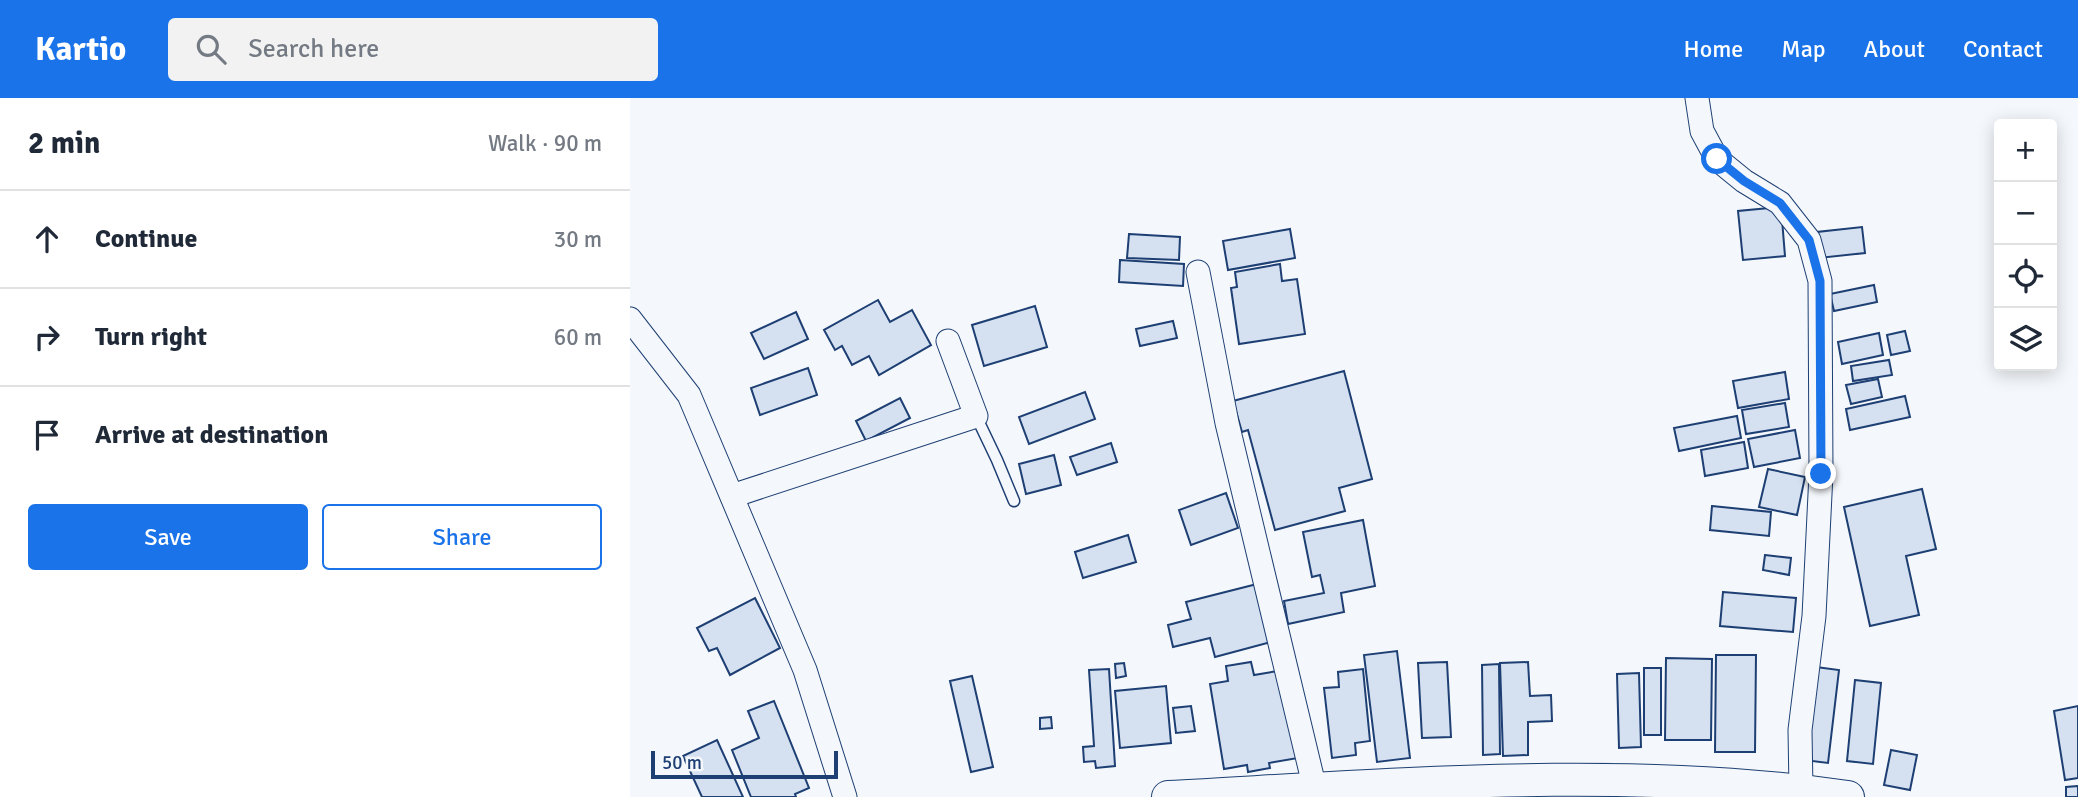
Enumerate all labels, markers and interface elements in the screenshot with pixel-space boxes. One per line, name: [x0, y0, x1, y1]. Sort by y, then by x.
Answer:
search box: [168, 18, 658, 81]
text: Kartio: [35, 29, 126, 70]
icon: search: [192, 30, 230, 68]
text: Search here: [248, 33, 379, 65]
text: Home: [1683, 34, 1743, 64]
text: Map: [1781, 34, 1826, 64]
text: About: [1864, 34, 1925, 64]
text: Contact: [1963, 34, 2043, 64]
map controls: [1994, 119, 2057, 371]
button: +: [1994, 119, 2057, 182]
text: 2 min: [28, 125, 100, 162]
text: Walk · 90 m: [488, 129, 602, 158]
route start: [1701, 143, 1732, 174]
button: −: [1994, 182, 2057, 245]
icon: ahead: [28, 220, 66, 258]
text: Continue: [95, 223, 197, 255]
text: 30 m: [554, 225, 602, 254]
button: locate: [1994, 245, 2057, 308]
button: layers: [1994, 308, 2057, 371]
icon: right: [28, 318, 66, 356]
text: Turn right: [95, 321, 207, 353]
text: 60 m: [554, 323, 602, 352]
icon: arrive: [28, 416, 66, 454]
text: Arrive at destination: [95, 419, 328, 451]
route end: [1805, 458, 1836, 489]
button: Save: [28, 504, 308, 570]
button: Share: [322, 504, 602, 570]
scale bar: [651, 748, 838, 780]
text: 50 m: [662, 751, 702, 775]

